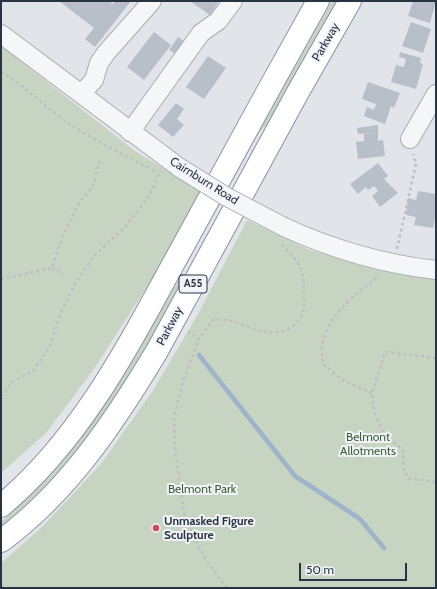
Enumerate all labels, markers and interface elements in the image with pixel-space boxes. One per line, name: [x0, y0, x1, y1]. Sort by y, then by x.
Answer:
street label: Parkway: [309, 20, 343, 64]
street label: Cairnburn Road: [167, 154, 241, 208]
road number: A55: [179, 275, 207, 293]
street label: Parkway: [154, 304, 186, 348]
park label: Belmont Allotments: [340, 430, 396, 458]
park label: Belmont Park: [168, 482, 236, 496]
place label: Unmasked Figure Sculpture: [164, 514, 254, 542]
marker: Unmasked Figure Sculpture: [151, 523, 161, 533]
scale bar: [301, 555, 409, 581]
text: 50 m: [306, 562, 334, 577]

